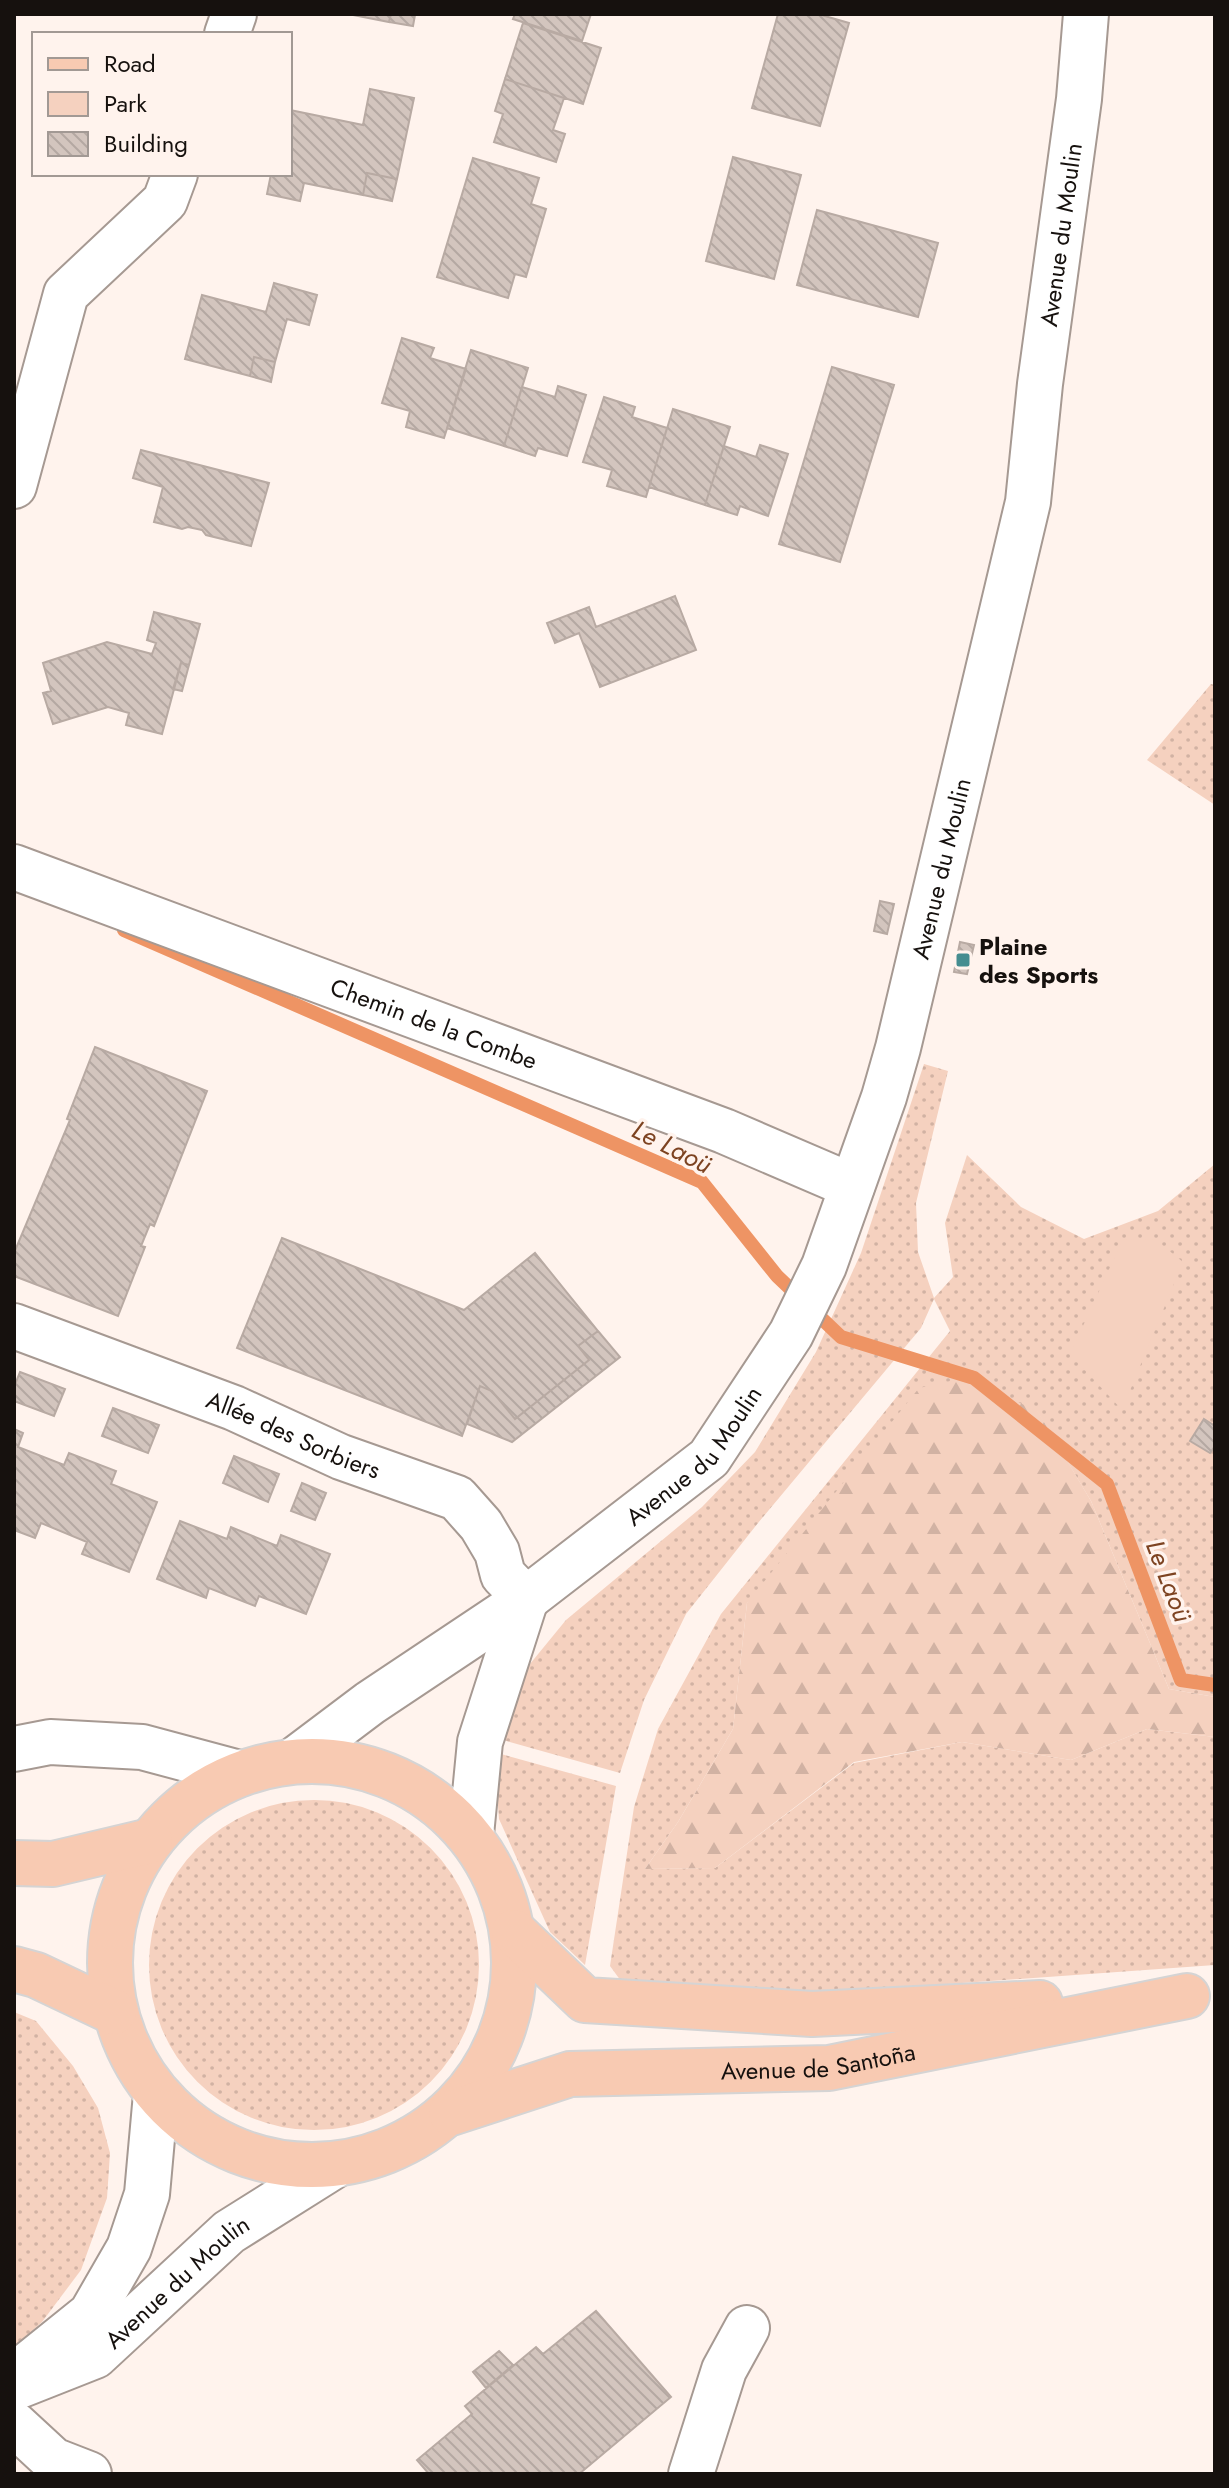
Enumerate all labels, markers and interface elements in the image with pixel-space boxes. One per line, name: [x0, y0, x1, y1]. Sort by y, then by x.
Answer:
legend: [32, 32, 292, 176]
text: Road: [104, 46, 156, 81]
text: Park: [104, 86, 147, 121]
text: Building: [104, 126, 188, 161]
street label: Avenue du Moulin: [1031, 141, 1090, 329]
street label: Avenue du Moulin: [902, 774, 979, 963]
place label: Plaine des Sports: [979, 929, 1098, 992]
marker: Plaine des Sports: [954, 951, 972, 969]
street label: Chemin de la Combe: [326, 969, 542, 1078]
water label: Le Laoü: [626, 1111, 718, 1183]
street label: Avenue du Moulin: [618, 1379, 770, 1534]
street label: Allée des Sorbiers: [202, 1382, 385, 1487]
water label: Le Laoü: [1136, 1535, 1202, 1627]
street label: Avenue de Santoña: [721, 2034, 918, 2088]
street label: Avenue du Moulin: [97, 2206, 256, 2356]

